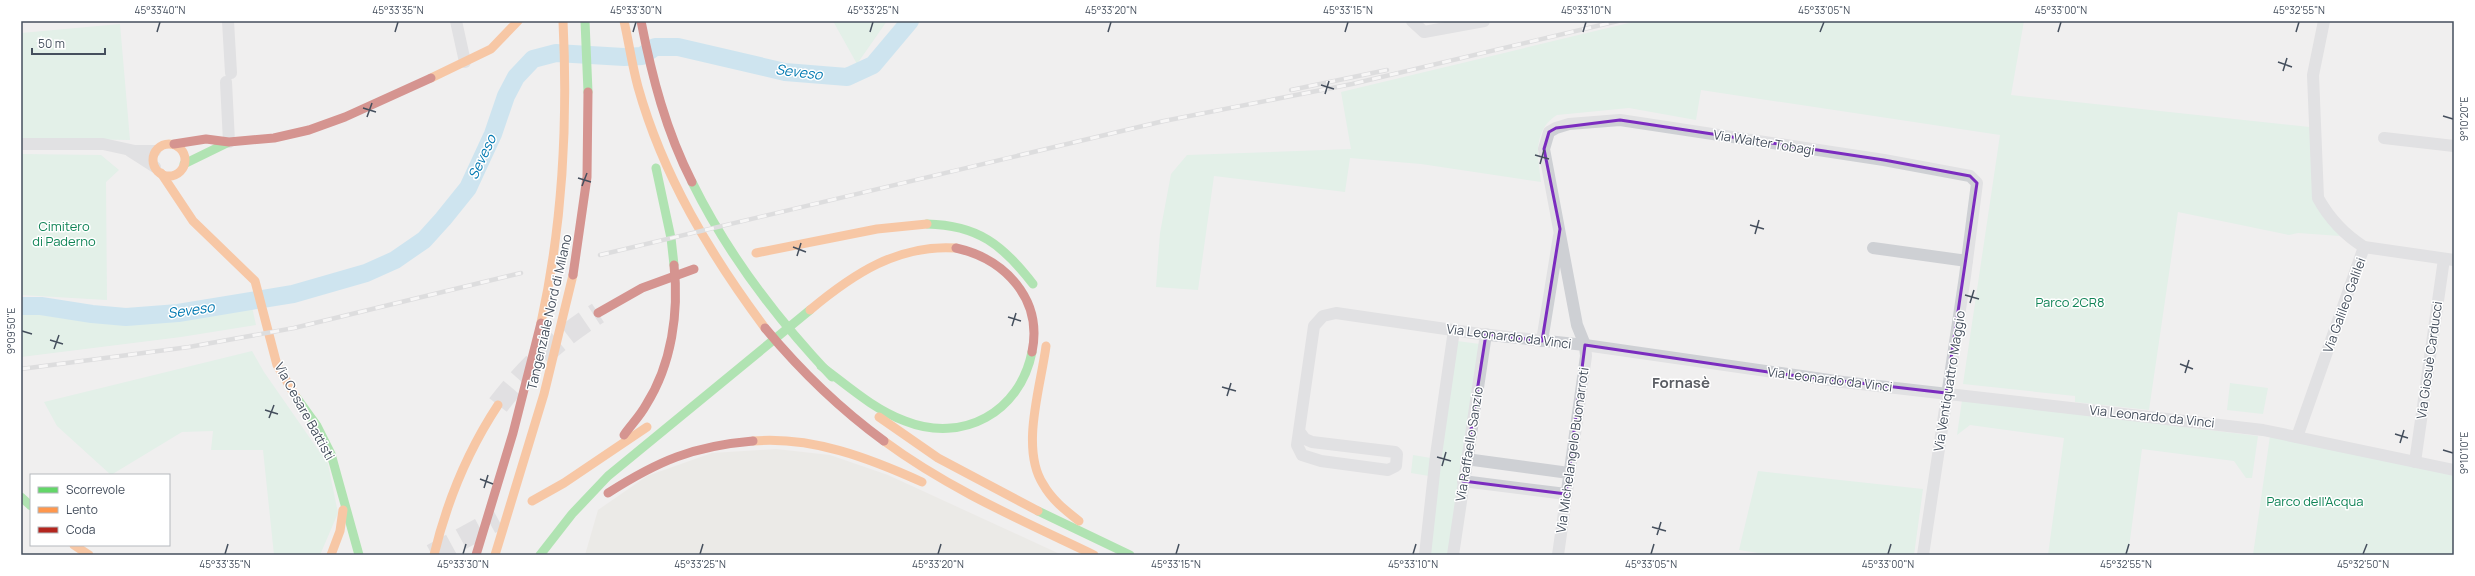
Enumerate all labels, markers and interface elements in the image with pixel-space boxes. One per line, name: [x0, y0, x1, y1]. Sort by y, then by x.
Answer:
text: 45°33'40"N: [135, 3, 186, 17]
text: 45°33'35"N: [372, 3, 424, 17]
text: 45°33'30"N: [610, 3, 662, 17]
text: 45°33'25"N: [847, 3, 899, 17]
text: 45°33'20"N: [1085, 3, 1137, 17]
text: 45°33'15"N: [1323, 3, 1373, 17]
text: 45°33'10"N: [1561, 3, 1611, 17]
text: 45°33'05"N: [1798, 3, 1850, 17]
text: 45°33'00"N: [2035, 3, 2087, 17]
text: 45°32'55"N: [2273, 3, 2325, 17]
scale bar: [32, 30, 105, 56]
text: 50 m: [38, 35, 65, 52]
water label: Seveso: [774, 59, 824, 84]
text: 9°10'20"E: [2457, 97, 2471, 141]
street label: Via Walter Tobagi: [1712, 125, 1816, 159]
water label: Seveso: [463, 131, 500, 182]
park label: Cimitero di Paderno: [32, 217, 96, 250]
street label: Tangenziale Nord di Milano: [522, 232, 576, 392]
street label: Via Galileo Galilei: [2318, 255, 2370, 355]
park label: Parco 2CR8: [2035, 293, 2105, 311]
water label: Seveso: [166, 297, 216, 322]
street label: Via Giosuè Carducci: [2412, 300, 2446, 420]
text: 9°09'50"E: [4, 307, 18, 354]
street label: Via Ventiquattro Maggio: [1929, 309, 1969, 453]
street label: Via Leonardo da Vinci: [1446, 319, 1572, 353]
street label: Via Cesare Battisti: [271, 359, 339, 463]
street label: Via Leonardo da Vinci: [1767, 362, 1893, 396]
street label: Via Michelangelo Buonarroti: [1551, 366, 1593, 534]
district label: Fornasè: [1652, 372, 1710, 393]
street label: Via Raffaello Sanzio: [1451, 385, 1487, 503]
street label: Via Leonardo da Vinci: [2089, 400, 2215, 432]
text: 9°10'10"E: [2457, 431, 2471, 474]
legend: [30, 474, 170, 546]
text: Scorrevole: [66, 481, 125, 498]
park label: Parco dell'Acqua: [2267, 492, 2363, 510]
text: Lento: [66, 501, 98, 518]
text: Coda: [66, 521, 95, 538]
text: 45°33'35"N: [199, 557, 251, 571]
text: 45°33'30"N: [437, 557, 489, 571]
text: 45°33'25"N: [674, 557, 726, 571]
text: 45°33'20"N: [912, 557, 964, 571]
text: 45°33'15"N: [1151, 557, 1201, 571]
text: 45°33'10"N: [1388, 557, 1438, 571]
text: 45°33'05"N: [1625, 557, 1677, 571]
text: 45°33'00"N: [1862, 557, 1914, 571]
text: 45°32'55"N: [2100, 557, 2152, 571]
text: 45°32'50"N: [2337, 557, 2389, 571]

